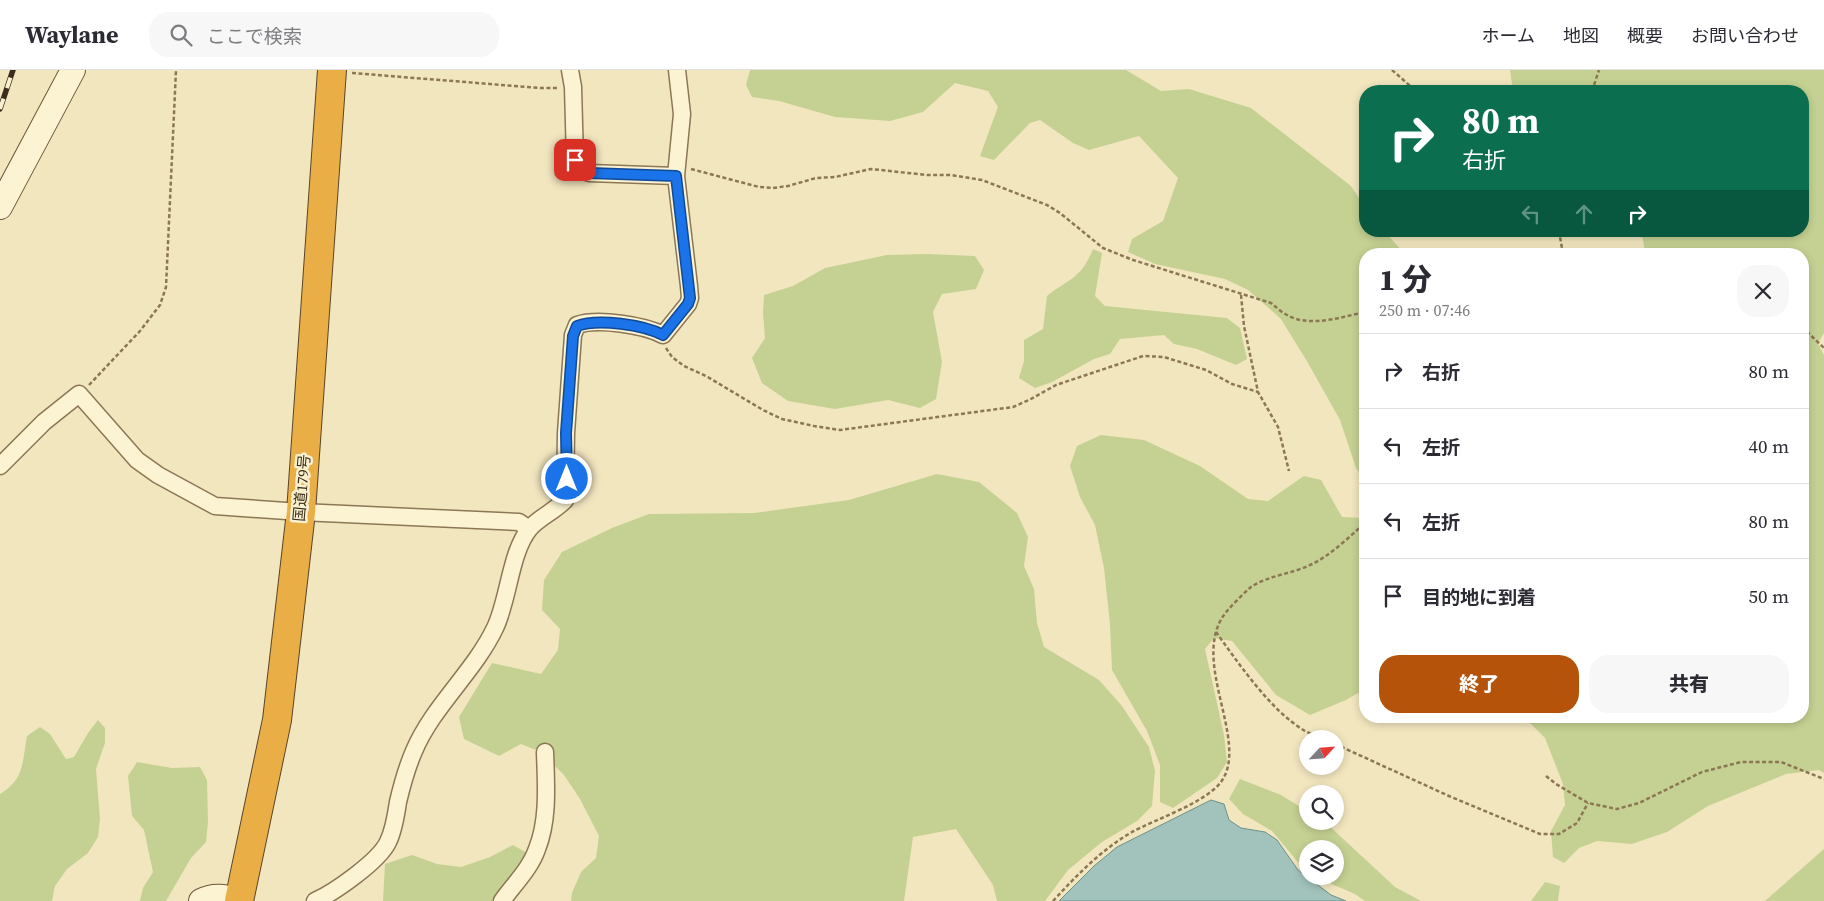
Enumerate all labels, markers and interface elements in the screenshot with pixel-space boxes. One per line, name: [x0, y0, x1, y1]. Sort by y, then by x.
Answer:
search box: [149, 12, 499, 57]
text: Waylane: [25, 18, 119, 51]
icon: search: [167, 21, 195, 49]
text: ここで検索: [207, 23, 302, 49]
text: ホーム: [1482, 23, 1535, 48]
text: 地図: [1563, 23, 1599, 48]
text: 概要: [1627, 23, 1663, 48]
text: お問い合わせ: [1691, 23, 1799, 48]
text: 80 m: [1462, 97, 1539, 145]
icon: right: [1379, 105, 1444, 170]
pin: [554, 139, 596, 181]
text: 右折: [1462, 145, 1506, 175]
icon: arrive: [561, 146, 589, 174]
icon: left: [1517, 200, 1545, 228]
icon: ahead: [1570, 200, 1598, 228]
icon: right: [1623, 200, 1651, 228]
text: 1 分: [1379, 259, 1432, 300]
button: close: [1737, 265, 1789, 317]
text: 250 m · 07:46: [1379, 299, 1470, 321]
icon: right: [1379, 357, 1407, 385]
text: 80 m: [1748, 358, 1789, 384]
text: 右折: [1422, 359, 1460, 385]
icon: left: [1379, 432, 1407, 460]
text: 40 m: [1748, 433, 1789, 459]
text: 左折: [1422, 434, 1460, 460]
position arrow: [540, 452, 592, 504]
street label: 国道179号: [288, 453, 315, 523]
icon: left: [1379, 507, 1407, 535]
text: 80 m: [1748, 508, 1789, 534]
text: 左折: [1422, 509, 1460, 535]
icon: arrive: [1379, 582, 1407, 610]
text: 50 m: [1748, 583, 1789, 609]
text: 目的地に到着: [1422, 584, 1536, 610]
button: 終了: [1379, 655, 1579, 713]
button: 共有: [1589, 655, 1789, 713]
north arrow: [1299, 730, 1344, 775]
map controls: [1299, 730, 1344, 885]
button: search: [1299, 785, 1344, 830]
button: layers: [1299, 840, 1344, 885]

